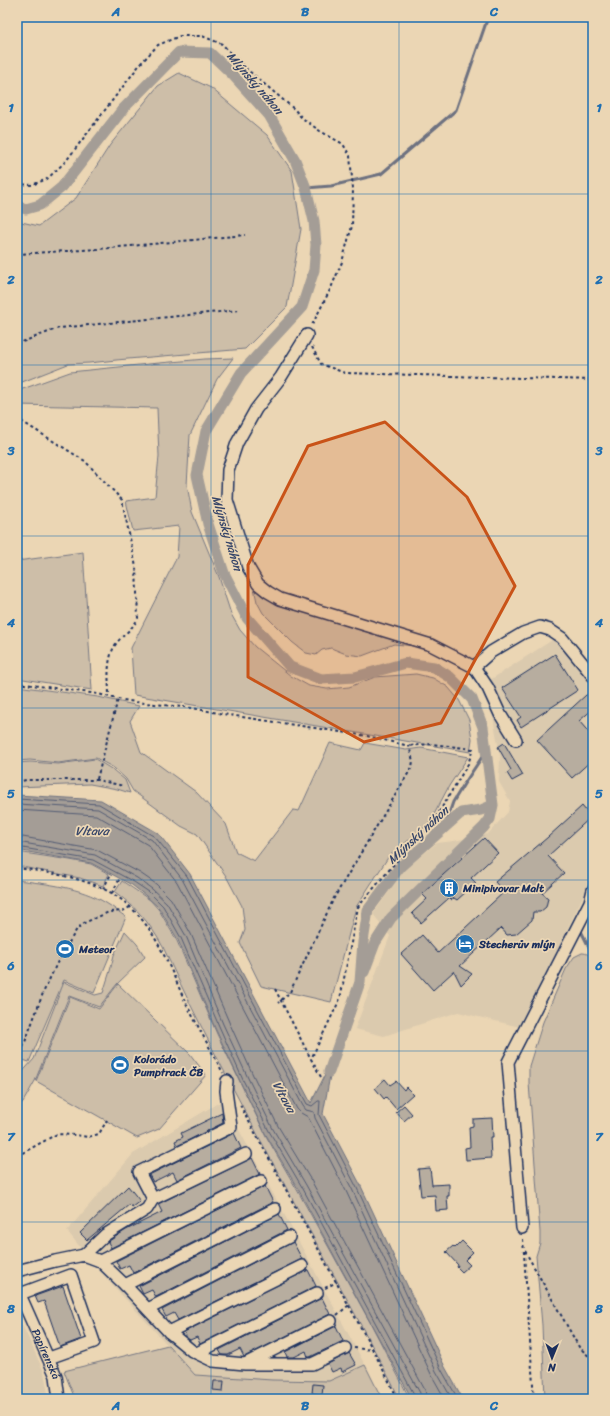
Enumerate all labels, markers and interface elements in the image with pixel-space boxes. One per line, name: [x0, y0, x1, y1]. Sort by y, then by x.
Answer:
text: A: [111, 0, 120, 23]
text: B: [301, 0, 310, 23]
text: C: [489, 0, 499, 23]
water label: Mlýnský náhon: [221, 46, 290, 121]
text: 1: [8, 96, 14, 119]
text: 1: [596, 96, 602, 119]
text: 2: [6, 268, 15, 291]
text: 2: [594, 268, 603, 291]
text: 3: [6, 439, 15, 462]
text: 3: [594, 439, 603, 462]
water label: Mlýnský náhon: [205, 493, 249, 575]
text: 4: [6, 611, 16, 634]
text: 4: [594, 611, 604, 634]
text: 5: [7, 782, 15, 805]
text: 5: [595, 782, 603, 805]
water label: Mlýnský náhon: [382, 799, 455, 870]
water label: Vltava: [75, 820, 111, 842]
building icon: Minipivovar Malt: [438, 877, 460, 899]
place label: Minipivovar Malt: [462, 879, 544, 898]
hotel icon: Stecherův mlýn: [454, 933, 476, 955]
place label: Stecherův mlýn: [478, 935, 555, 954]
sports icon: Meteor: [54, 938, 76, 960]
place label: Meteor: [78, 940, 116, 959]
text: 6: [6, 954, 15, 977]
text: 6: [594, 954, 603, 977]
place label: Kolorádo Pumptrack ČB: [133, 1050, 203, 1082]
sports icon: Kolorádo Pumptrack ČB: [109, 1054, 131, 1076]
water label: Vltava: [266, 1077, 303, 1119]
text: 7: [7, 1125, 16, 1148]
text: 7: [595, 1125, 604, 1148]
text: 8: [6, 1297, 15, 1320]
text: 8: [594, 1297, 603, 1320]
street label: Papírenská: [26, 1326, 65, 1383]
north arrow: [532, 1338, 572, 1378]
text: N: [547, 1358, 557, 1377]
text: A: [111, 1394, 120, 1416]
text: B: [301, 1394, 310, 1416]
text: C: [489, 1394, 499, 1416]

